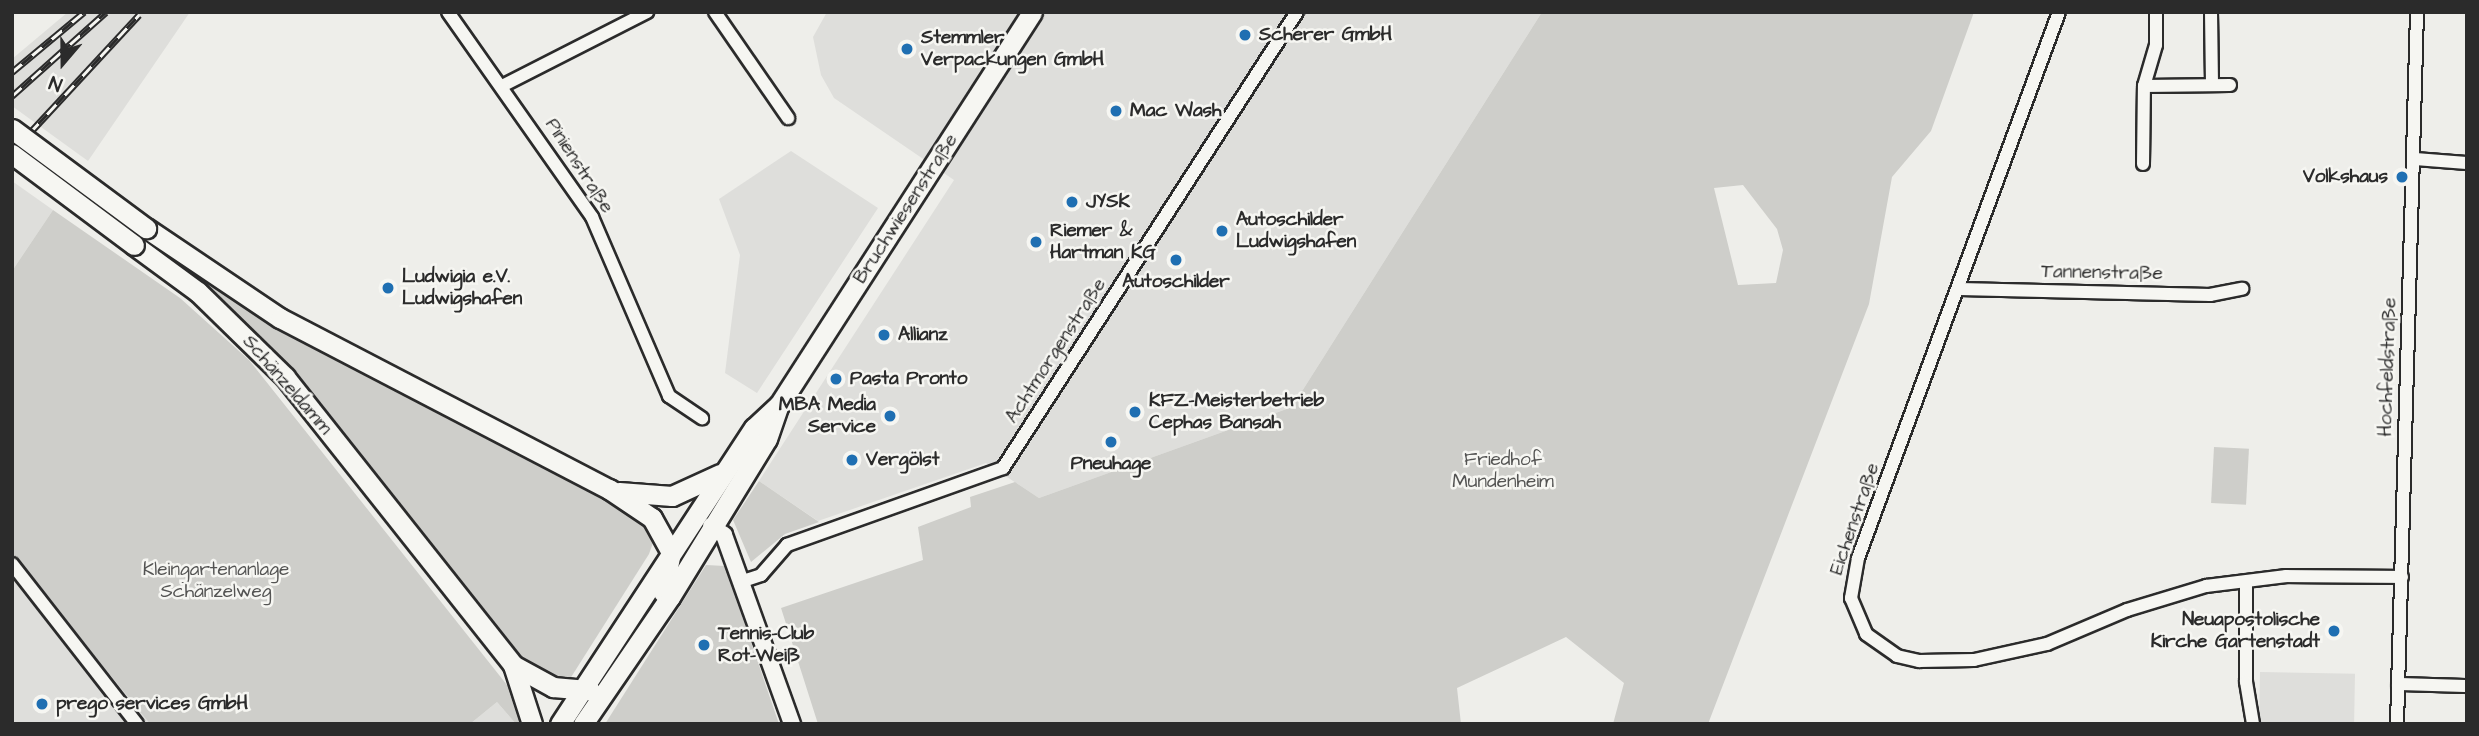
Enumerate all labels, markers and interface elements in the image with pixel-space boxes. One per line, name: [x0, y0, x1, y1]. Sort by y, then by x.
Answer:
place label: Scherer GmbH: [1259, 24, 1392, 46]
place label: Stemmler Verpackungen GmbH: [921, 27, 1104, 71]
marker: Scherer GmbH: [1237, 27, 1253, 43]
north arrow: [28, 28, 98, 98]
marker: Stemmler Verpackungen GmbH: [899, 41, 915, 57]
text: N: [45, 68, 66, 98]
place label: Mac Wash: [1130, 100, 1221, 122]
marker: Mac Wash: [1108, 103, 1124, 119]
street label: Pinienstraße: [540, 114, 618, 218]
street label: Bruchwiesenstraße: [849, 130, 963, 288]
place label: Volkshaus: [2303, 166, 2388, 188]
marker: Volkshaus: [2394, 169, 2410, 185]
place label: JYSK: [1086, 191, 1130, 213]
marker: JYSK: [1064, 194, 1080, 210]
place label: Autoschilder Ludwigshafen: [1236, 209, 1356, 253]
place label: Riemer & Hartman KG: [1050, 220, 1156, 264]
marker: Autoschilder Ludwigshafen: [1214, 223, 1230, 239]
marker: Riemer & Hartman KG: [1028, 234, 1044, 250]
marker: Autoschilder: [1168, 252, 1184, 268]
street label: Tannenstraße: [2041, 261, 2163, 285]
place label: Ludwigia e.V. Ludwigshafen: [402, 266, 522, 310]
place label: Autoschilder: [1122, 271, 1230, 293]
street label: Achtmorgenstraße: [1001, 274, 1111, 428]
marker: Ludwigia e.V. Ludwigshafen: [380, 280, 396, 296]
street label: Hochfeldstraße: [2374, 297, 2402, 437]
place label: Allianz: [898, 324, 948, 346]
marker: Allianz: [876, 327, 892, 343]
street label: Schänzeldamm: [238, 331, 336, 439]
place label: Pasta Pronto: [850, 368, 967, 390]
marker: Pasta Pronto: [828, 371, 844, 387]
place label: KFZ-Meisterbetrieb Cephas Bansah: [1149, 390, 1324, 434]
place label: MBA Media Service: [779, 394, 876, 438]
marker: KFZ-Meisterbetrieb Cephas Bansah: [1127, 404, 1143, 420]
marker: MBA Media Service: [882, 408, 898, 424]
marker: Pneuhage: [1103, 434, 1119, 450]
place label: Vergölst: [866, 449, 939, 471]
park label: Friedhof Mundenheim: [1452, 449, 1554, 493]
marker: Vergölst: [844, 452, 860, 468]
place label: Pneuhage: [1071, 453, 1151, 475]
street label: Eichenstraße: [1825, 460, 1885, 578]
park label: Kleingartenanlage Schänzelweg: [143, 559, 289, 603]
place label: Neuapostolische Kirche Gartenstadt: [2151, 609, 2320, 653]
place label: Tennis-Club Rot-Weiß: [718, 623, 814, 667]
marker: Neuapostolische Kirche Gartenstadt: [2326, 623, 2342, 639]
marker: Tennis-Club Rot-Weiß: [696, 637, 712, 653]
place label: prego services GmbH: [56, 693, 248, 715]
marker: prego services GmbH: [34, 696, 50, 712]

